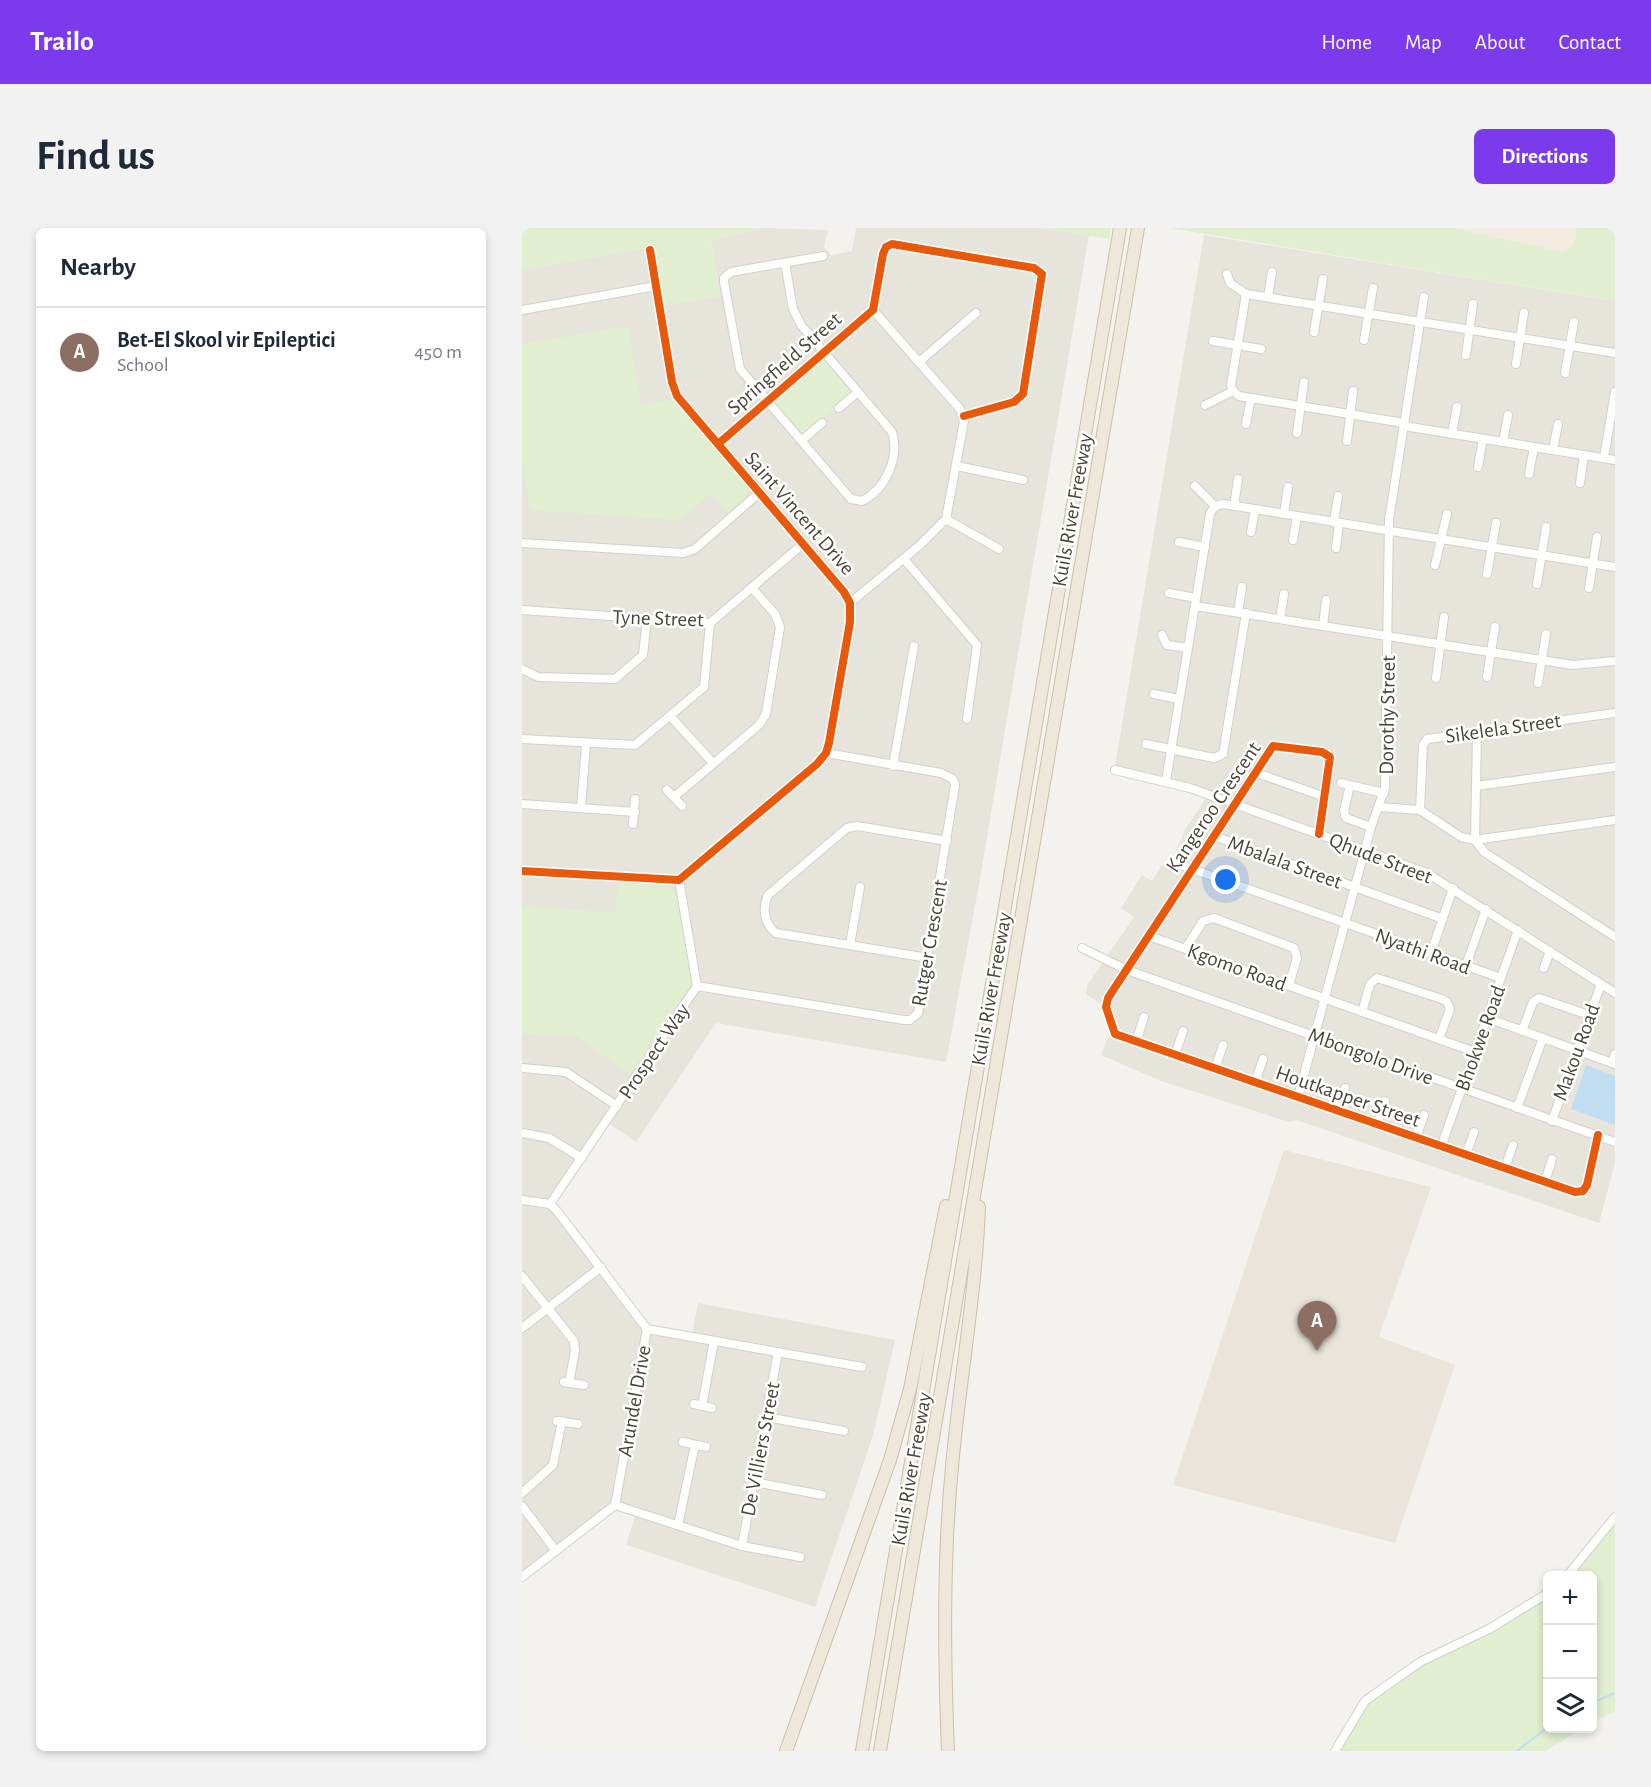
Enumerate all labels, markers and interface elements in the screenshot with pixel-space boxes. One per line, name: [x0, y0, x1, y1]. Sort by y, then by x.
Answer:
text: Trailo: [30, 28, 94, 56]
text: Home: [1321, 32, 1372, 53]
text: Map: [1405, 32, 1442, 53]
text: About: [1475, 32, 1525, 53]
text: Contact: [1558, 32, 1621, 53]
button: Directions: [1474, 129, 1615, 184]
text: Find us: [36, 135, 155, 177]
text: Nearby: [60, 254, 136, 280]
street label: Springfield Street: [723, 308, 846, 418]
text: Bet-El Skool vir Epileptici: [117, 329, 336, 351]
text: A: [74, 342, 86, 362]
text: 450 m: [414, 342, 462, 362]
text: School: [117, 355, 169, 375]
street label: Kuils River Freeway: [1049, 432, 1096, 588]
street label: Saint Vincent Drive: [741, 448, 859, 579]
street label: Tyne Street: [612, 606, 704, 631]
street label: Dorothy Street: [1376, 655, 1399, 775]
street label: Sikelela Street: [1444, 710, 1563, 747]
street label: Kangeroo Crescent: [1162, 738, 1265, 876]
street label: Qhude Street: [1326, 829, 1435, 888]
street label: Mbalala Street: [1225, 832, 1345, 893]
your location: [1211, 865, 1240, 894]
street label: Rutger Crescent: [908, 878, 951, 1008]
street label: Kuils River Freeway: [968, 911, 1015, 1067]
street label: Nyathi Road: [1372, 925, 1473, 978]
street label: Kgomo Road: [1184, 940, 1289, 995]
street label: Bhokwe Road: [1452, 982, 1509, 1094]
street label: Prospect Way: [615, 1000, 694, 1103]
street label: Makou Road: [1549, 1001, 1604, 1103]
street label: Mbongolo Drive: [1305, 1024, 1436, 1089]
street label: Houtkapper Street: [1273, 1062, 1423, 1131]
pin: A: [1298, 1302, 1336, 1351]
street label: Arundel Drive: [614, 1344, 655, 1459]
street label: De Villiers Street: [737, 1380, 784, 1518]
street label: Kuils River Freeway: [888, 1391, 935, 1547]
map controls: [1543, 1571, 1597, 1733]
button: +: [1543, 1571, 1597, 1625]
button: −: [1543, 1625, 1597, 1679]
button: layers: [1543, 1679, 1597, 1733]

